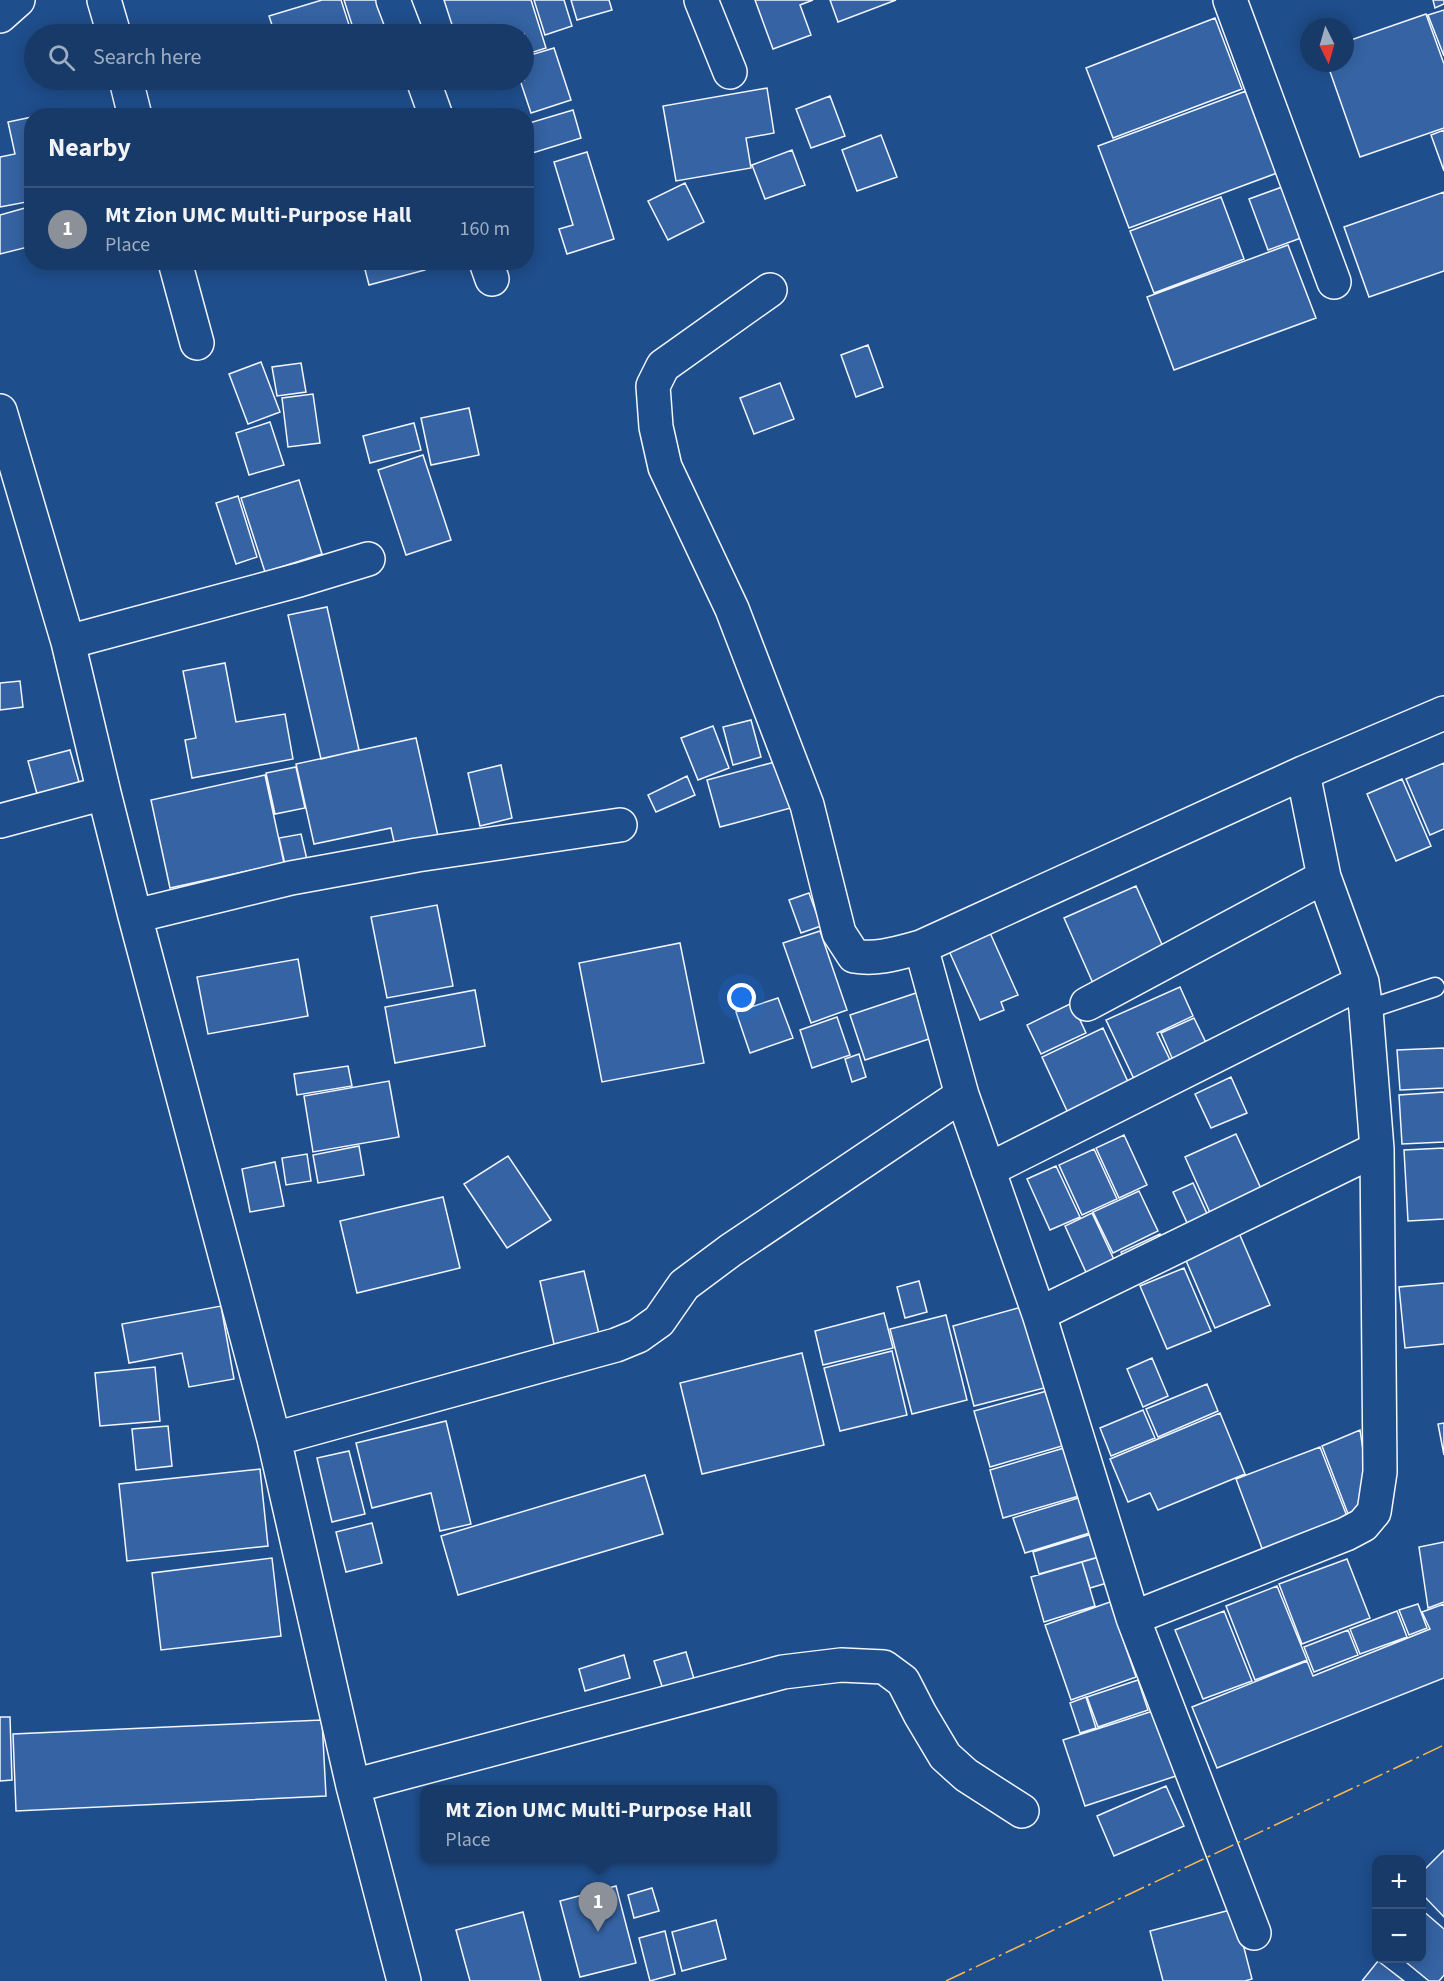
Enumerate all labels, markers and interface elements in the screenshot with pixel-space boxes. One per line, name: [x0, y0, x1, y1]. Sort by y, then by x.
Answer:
north arrow: [1300, 18, 1354, 72]
search box: [24, 24, 534, 90]
icon: search: [45, 41, 78, 74]
text: Search here: [93, 41, 201, 73]
text: Nearby: [48, 129, 131, 166]
text: Mt Zion UMC Multi-Purpose Hall: [105, 199, 411, 231]
text: 1: [62, 215, 73, 243]
text: 160 m: [460, 215, 510, 243]
text: Place: [105, 231, 150, 259]
your location: [727, 983, 756, 1012]
popup: [420, 1785, 777, 1863]
text: Mt Zion UMC Multi-Purpose Hall: [445, 1794, 752, 1826]
text: Place: [445, 1826, 490, 1854]
map controls: [1372, 1855, 1426, 1963]
button: +: [1372, 1855, 1426, 1909]
pin: 1: [578, 1882, 618, 1932]
button: −: [1372, 1909, 1426, 1963]

